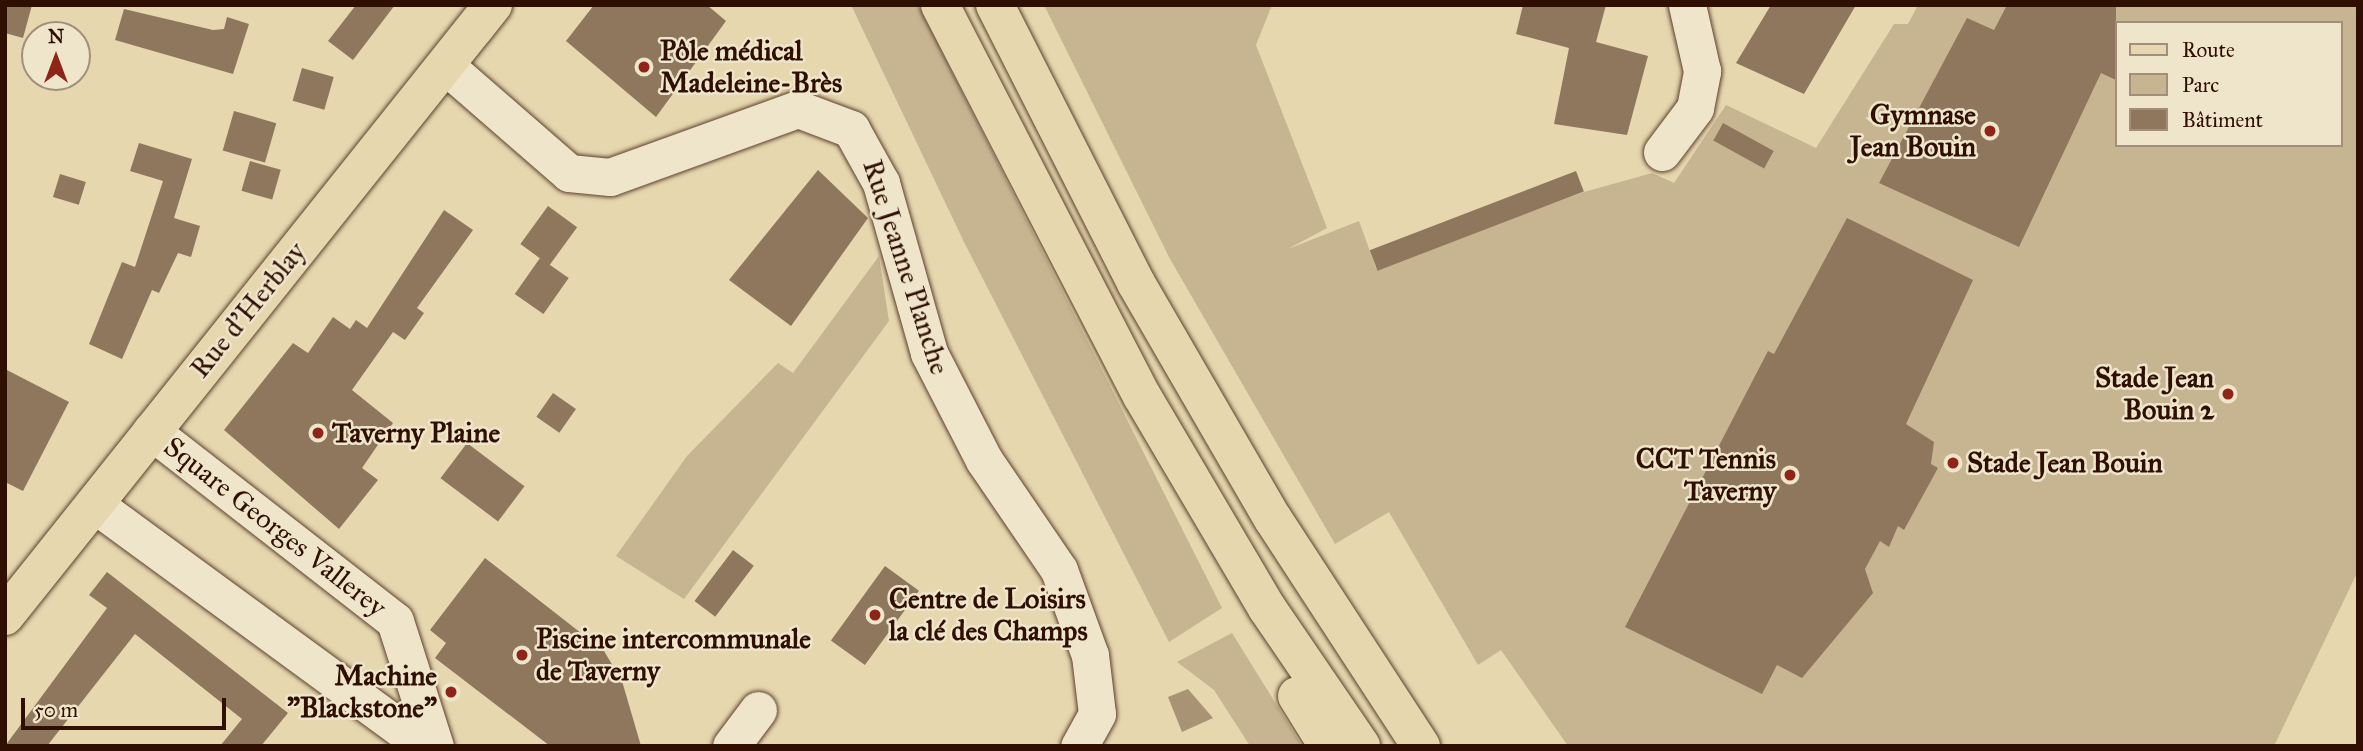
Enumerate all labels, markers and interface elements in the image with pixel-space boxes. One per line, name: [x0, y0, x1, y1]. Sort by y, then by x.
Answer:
north arrow: [21, 21, 91, 91]
legend: [2114, 21, 2342, 147]
text: N: [48, 25, 64, 48]
place label: Pôle médical Madeleine-Brès: [660, 34, 842, 100]
text: Route: [2182, 37, 2235, 63]
marker: Pôle médical Madeleine-Brès: [634, 57, 654, 77]
text: Parc: [2182, 72, 2219, 98]
place label: Gymnase Jean Bouin: [1850, 98, 1976, 164]
text: Bâtiment: [2182, 107, 2263, 133]
marker: Gymnase Jean Bouin: [1982, 123, 1998, 139]
street label: Rue Jeanne Planche: [855, 155, 957, 379]
street label: Rue d'Herblay: [183, 235, 313, 385]
place label: Stade Jean Bouin 2: [2095, 361, 2214, 427]
marker: Stade Jean Bouin 2: [2220, 386, 2236, 402]
place label: Taverny Plaine: [332, 416, 500, 450]
marker: Taverny Plaine: [310, 425, 326, 441]
street label: Square Georges Vallerey: [157, 430, 393, 624]
place label: CCT Tennis Taverny: [1636, 442, 1776, 508]
place label: Stade Jean Bouin: [1967, 446, 2163, 480]
marker: Stade Jean Bouin: [1945, 455, 1961, 471]
marker: CCT Tennis Taverny: [1782, 467, 1798, 483]
place label: Centre de Loisirs la clé des Champs: [889, 582, 1088, 648]
marker: Centre de Loisirs la clé des Champs: [867, 607, 883, 623]
place label: Piscine intercommunale de Taverny: [536, 622, 811, 688]
marker: Piscine intercommunale de Taverny: [514, 647, 530, 663]
place label: Machine "Blackstone": [287, 659, 437, 725]
scale bar: [24, 684, 229, 728]
marker: Machine "Blackstone": [443, 684, 459, 700]
text: 50 m: [34, 697, 78, 723]

